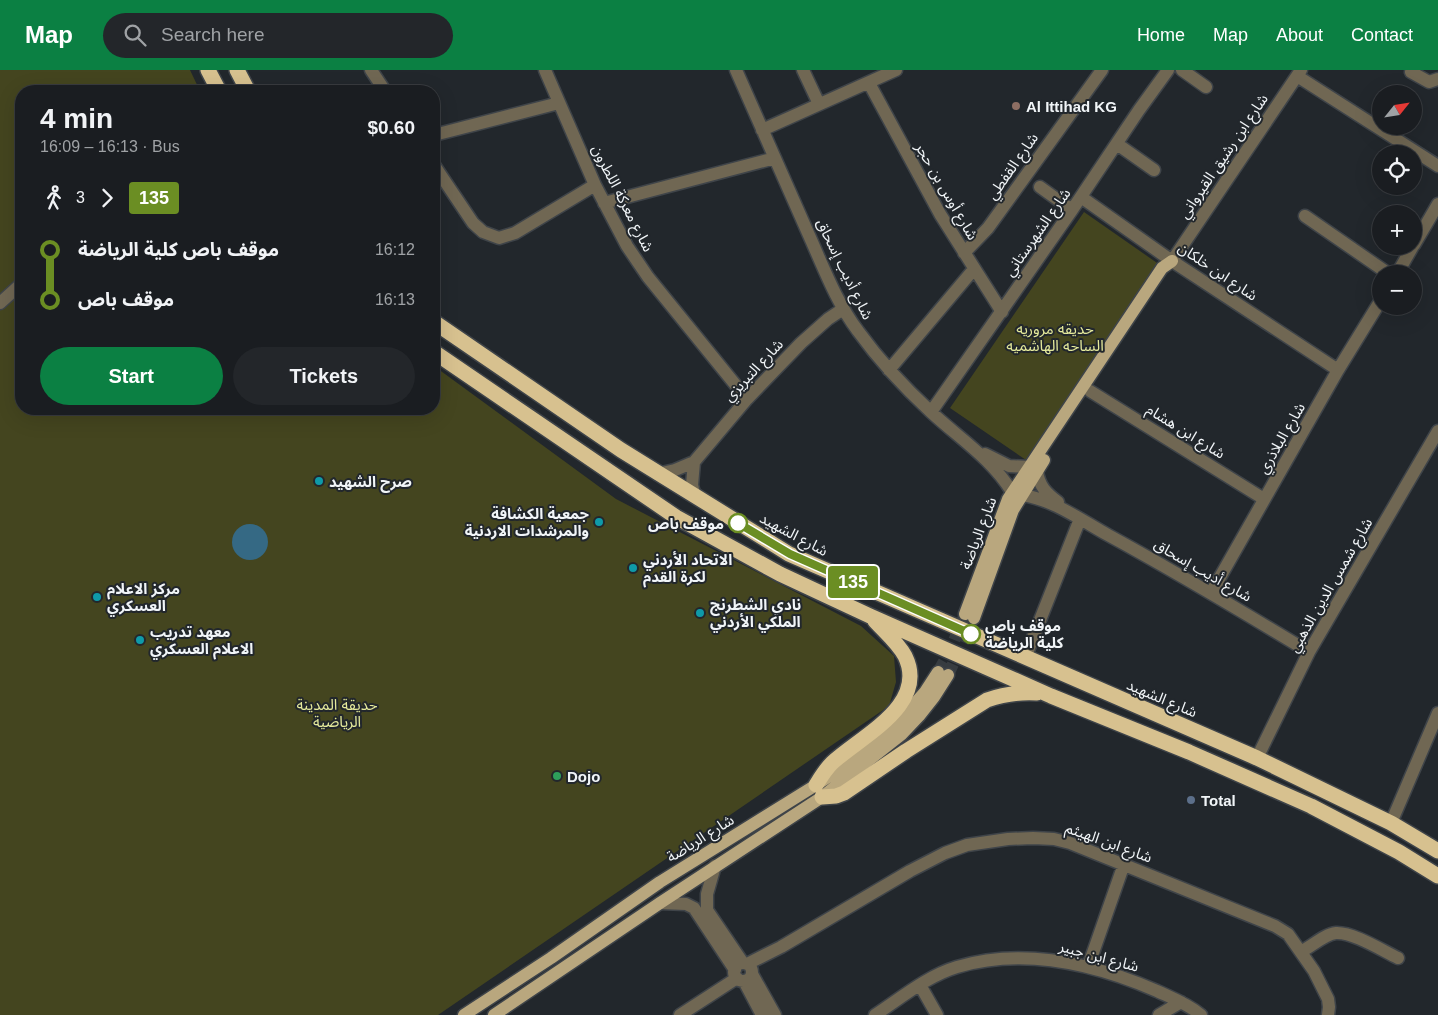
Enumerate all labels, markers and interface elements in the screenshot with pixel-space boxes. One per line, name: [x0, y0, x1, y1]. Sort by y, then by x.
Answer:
search box: [103, 13, 453, 58]
text: Map: [25, 21, 73, 48]
icon: search: [121, 21, 149, 49]
text: Search here: [161, 24, 265, 45]
text: Home: [1137, 25, 1185, 45]
text: Map: [1213, 25, 1248, 45]
text: About: [1276, 25, 1323, 45]
text: Contact: [1351, 25, 1413, 45]
north arrow: [1372, 85, 1422, 135]
map controls: [1372, 85, 1422, 315]
street label: شارع ابن رشيق القيرواني: [1175, 90, 1274, 224]
place label: Al Ittihad KG: [1026, 98, 1117, 115]
marker: Al Ittihad KG: [1010, 100, 1022, 112]
text: 4 min: [40, 103, 113, 134]
text: $0.60: [367, 117, 415, 138]
street label: شارع القفطي: [983, 129, 1045, 205]
text: 16:09 – 16:13 · Bus: [40, 138, 180, 155]
street label: شارع أوس بن حجر: [908, 139, 982, 245]
street label: شارع معركة اللطرون: [585, 142, 657, 256]
button: locate: [1372, 145, 1422, 195]
icon: walk: [40, 184, 68, 212]
icon: forward: [93, 184, 121, 212]
street label: شارع الشهرستاني: [1000, 185, 1077, 282]
text: 135: [139, 188, 169, 208]
text: 3: [76, 189, 85, 206]
button: +: [1372, 205, 1422, 255]
street label: شارع أديب إسحاق: [810, 216, 877, 324]
street label: شارع ابن خلكان: [1173, 238, 1261, 307]
text: موقف باص كلية الرياضة: [78, 239, 279, 260]
text: 16:12: [375, 241, 415, 258]
button: −: [1372, 265, 1422, 315]
text: موقف باص: [78, 289, 174, 310]
text: 16:13: [375, 291, 415, 308]
park label: حديقه مروريه الساحه الهاشميه: [1006, 320, 1104, 355]
street label: شارع التبريزي: [720, 335, 789, 407]
button: Start: [40, 347, 223, 405]
button: Tickets: [233, 347, 415, 405]
street label: شارع البلاذري: [1254, 399, 1312, 478]
street label: شارع ابن هشام: [1142, 400, 1228, 465]
place label: صرح الشهيد: [329, 473, 412, 493]
marker: صرح الشهيد: [313, 475, 325, 487]
street label: شارع الرياضة: [956, 494, 1003, 573]
place label: جمعية الكشافة والمرشدات الاردنية: [465, 505, 590, 540]
street label: شارع الشهيد: [755, 509, 831, 563]
marker: موقف باص: [728, 513, 748, 533]
place label: موقف باص: [648, 515, 724, 533]
street label: شارع شمس الدين الذهبي: [1285, 515, 1379, 657]
marker: جمعية الكشافة والمرشدات الاردنية: [593, 516, 605, 528]
street label: شارع أديب إسحاق: [1149, 535, 1255, 608]
place label: الاتحاد الأردني لكرة القدم: [643, 551, 732, 588]
marker: الاتحاد الأردني لكرة القدم: [627, 562, 639, 574]
line badge: 135: [824, 566, 882, 598]
text: 135: [838, 572, 868, 592]
place label: مركز الاعلام العسكري: [107, 580, 180, 617]
marker: مركز الاعلام العسكري: [91, 591, 103, 603]
place label: نادي الشطرنج الملكي الأردني: [710, 596, 801, 633]
marker: نادي الشطرنج الملكي الأردني: [694, 607, 706, 619]
place label: موقف باص كلية الرياضة: [985, 617, 1064, 652]
place label: معهد تدريب الاعلام العسكري: [150, 623, 253, 660]
marker: موقف باص كلية الرياضة: [961, 624, 981, 644]
marker: معهد تدريب الاعلام العسكري: [134, 634, 146, 646]
street label: شارع الشهيد: [1123, 676, 1200, 724]
park label: حديقة المدينة الرياضية: [296, 696, 378, 731]
place label: Dojo: [567, 768, 600, 785]
marker: Dojo: [551, 770, 563, 782]
place label: Total: [1201, 792, 1236, 809]
marker: Total: [1185, 794, 1197, 806]
street label: شارع الرياضة: [663, 811, 739, 869]
street label: شارع ابن الهيثم: [1062, 818, 1155, 869]
street label: شارع ابن جبير: [1055, 937, 1141, 979]

